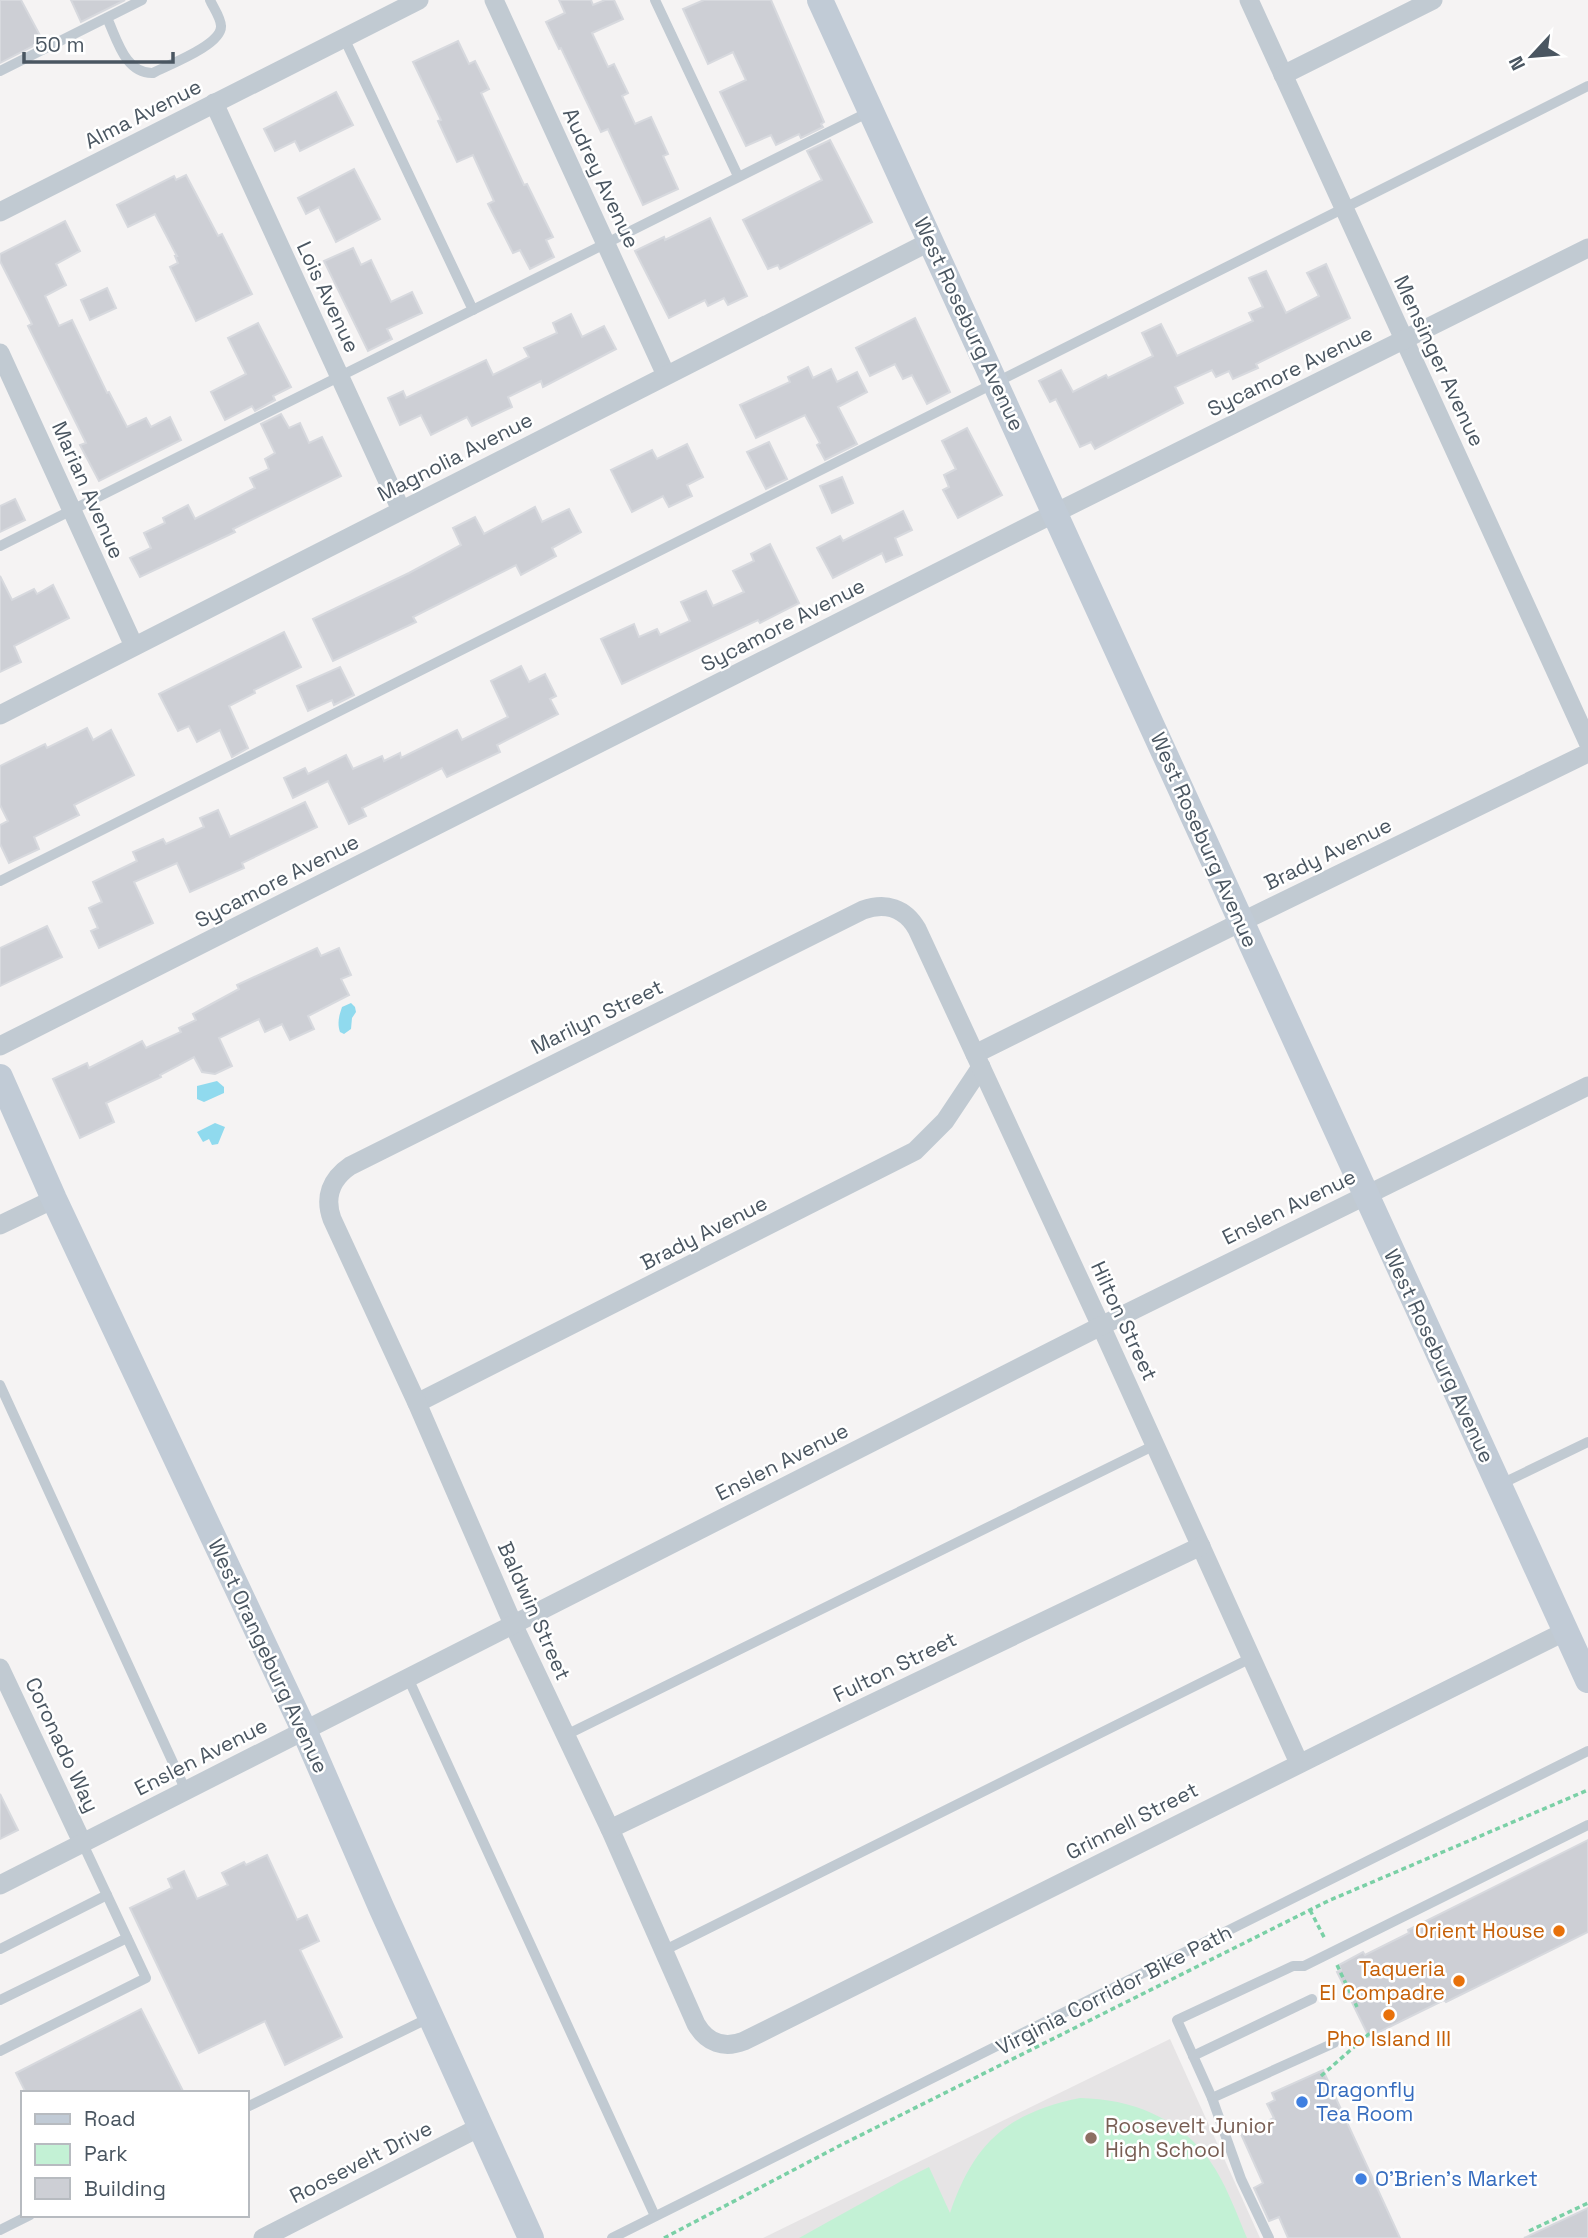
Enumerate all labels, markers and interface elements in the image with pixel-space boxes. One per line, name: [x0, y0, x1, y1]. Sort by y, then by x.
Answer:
scale bar: [24, 21, 173, 65]
north arrow: [1497, 21, 1567, 91]
text: 50 m: [35, 31, 85, 58]
text: N: [1503, 52, 1531, 74]
street label: Alma Avenue: [80, 73, 206, 155]
street label: Audrey Avenue: [557, 103, 646, 252]
street label: West Roseburg Avenue: [908, 213, 1031, 435]
street label: Lois Avenue: [291, 237, 366, 357]
street label: Mensinger Avenue: [1388, 271, 1491, 451]
street label: Sycamore Avenue: [1203, 319, 1377, 422]
street label: Magnolia Avenue: [372, 406, 537, 507]
street label: Marian Avenue: [46, 417, 131, 563]
street label: Sycamore Avenue: [696, 572, 869, 678]
street label: West Roseburg Avenue: [1145, 728, 1264, 952]
street label: Brady Avenue: [1259, 811, 1396, 896]
street label: Sycamore Avenue: [190, 828, 363, 934]
street label: Marilyn Street: [526, 973, 667, 1060]
street label: Enslen Avenue: [1217, 1163, 1360, 1251]
street label: Brady Avenue: [636, 1189, 772, 1276]
street label: West Roseburg Avenue: [1378, 1245, 1501, 1467]
street label: Hilton Street: [1085, 1257, 1164, 1385]
street label: Enslen Avenue: [711, 1416, 853, 1507]
street label: West Orangeburg Avenue: [202, 1534, 335, 1777]
street label: Baldwin Street: [492, 1537, 577, 1684]
street label: Fulton Street: [829, 1625, 961, 1708]
street label: Coronado Way: [19, 1673, 106, 1817]
street label: Enslen Avenue: [130, 1711, 272, 1802]
street label: Grinnell Street: [1061, 1776, 1202, 1865]
place label: Orient House: [1415, 1917, 1545, 1944]
street label: Virginia Corridor Bike Path: [991, 1918, 1236, 2061]
marker: Orient House: [1551, 1923, 1567, 1939]
place label: Taqueria El Compadre: [1319, 1955, 1445, 2006]
marker: Taqueria El Compadre: [1451, 1973, 1467, 1989]
marker: Pho Island III: [1381, 2007, 1397, 2023]
place label: Pho Island III: [1327, 2025, 1451, 2052]
place label: Dragonfly Tea Room: [1316, 2076, 1415, 2127]
legend: [21, 2091, 248, 2217]
marker: Dragonfly Tea Room: [1294, 2094, 1310, 2110]
text: Road: [84, 2105, 136, 2132]
place label: Roosevelt Junior High School: [1105, 2112, 1275, 2163]
street label: Roosevelt Drive: [285, 2114, 436, 2209]
marker: Roosevelt Junior High School: [1083, 2130, 1099, 2146]
text: Park: [84, 2140, 128, 2167]
place label: O'Brien's Market: [1375, 2165, 1538, 2192]
marker: O'Brien's Market: [1353, 2171, 1369, 2187]
text: Building: [84, 2175, 166, 2202]

